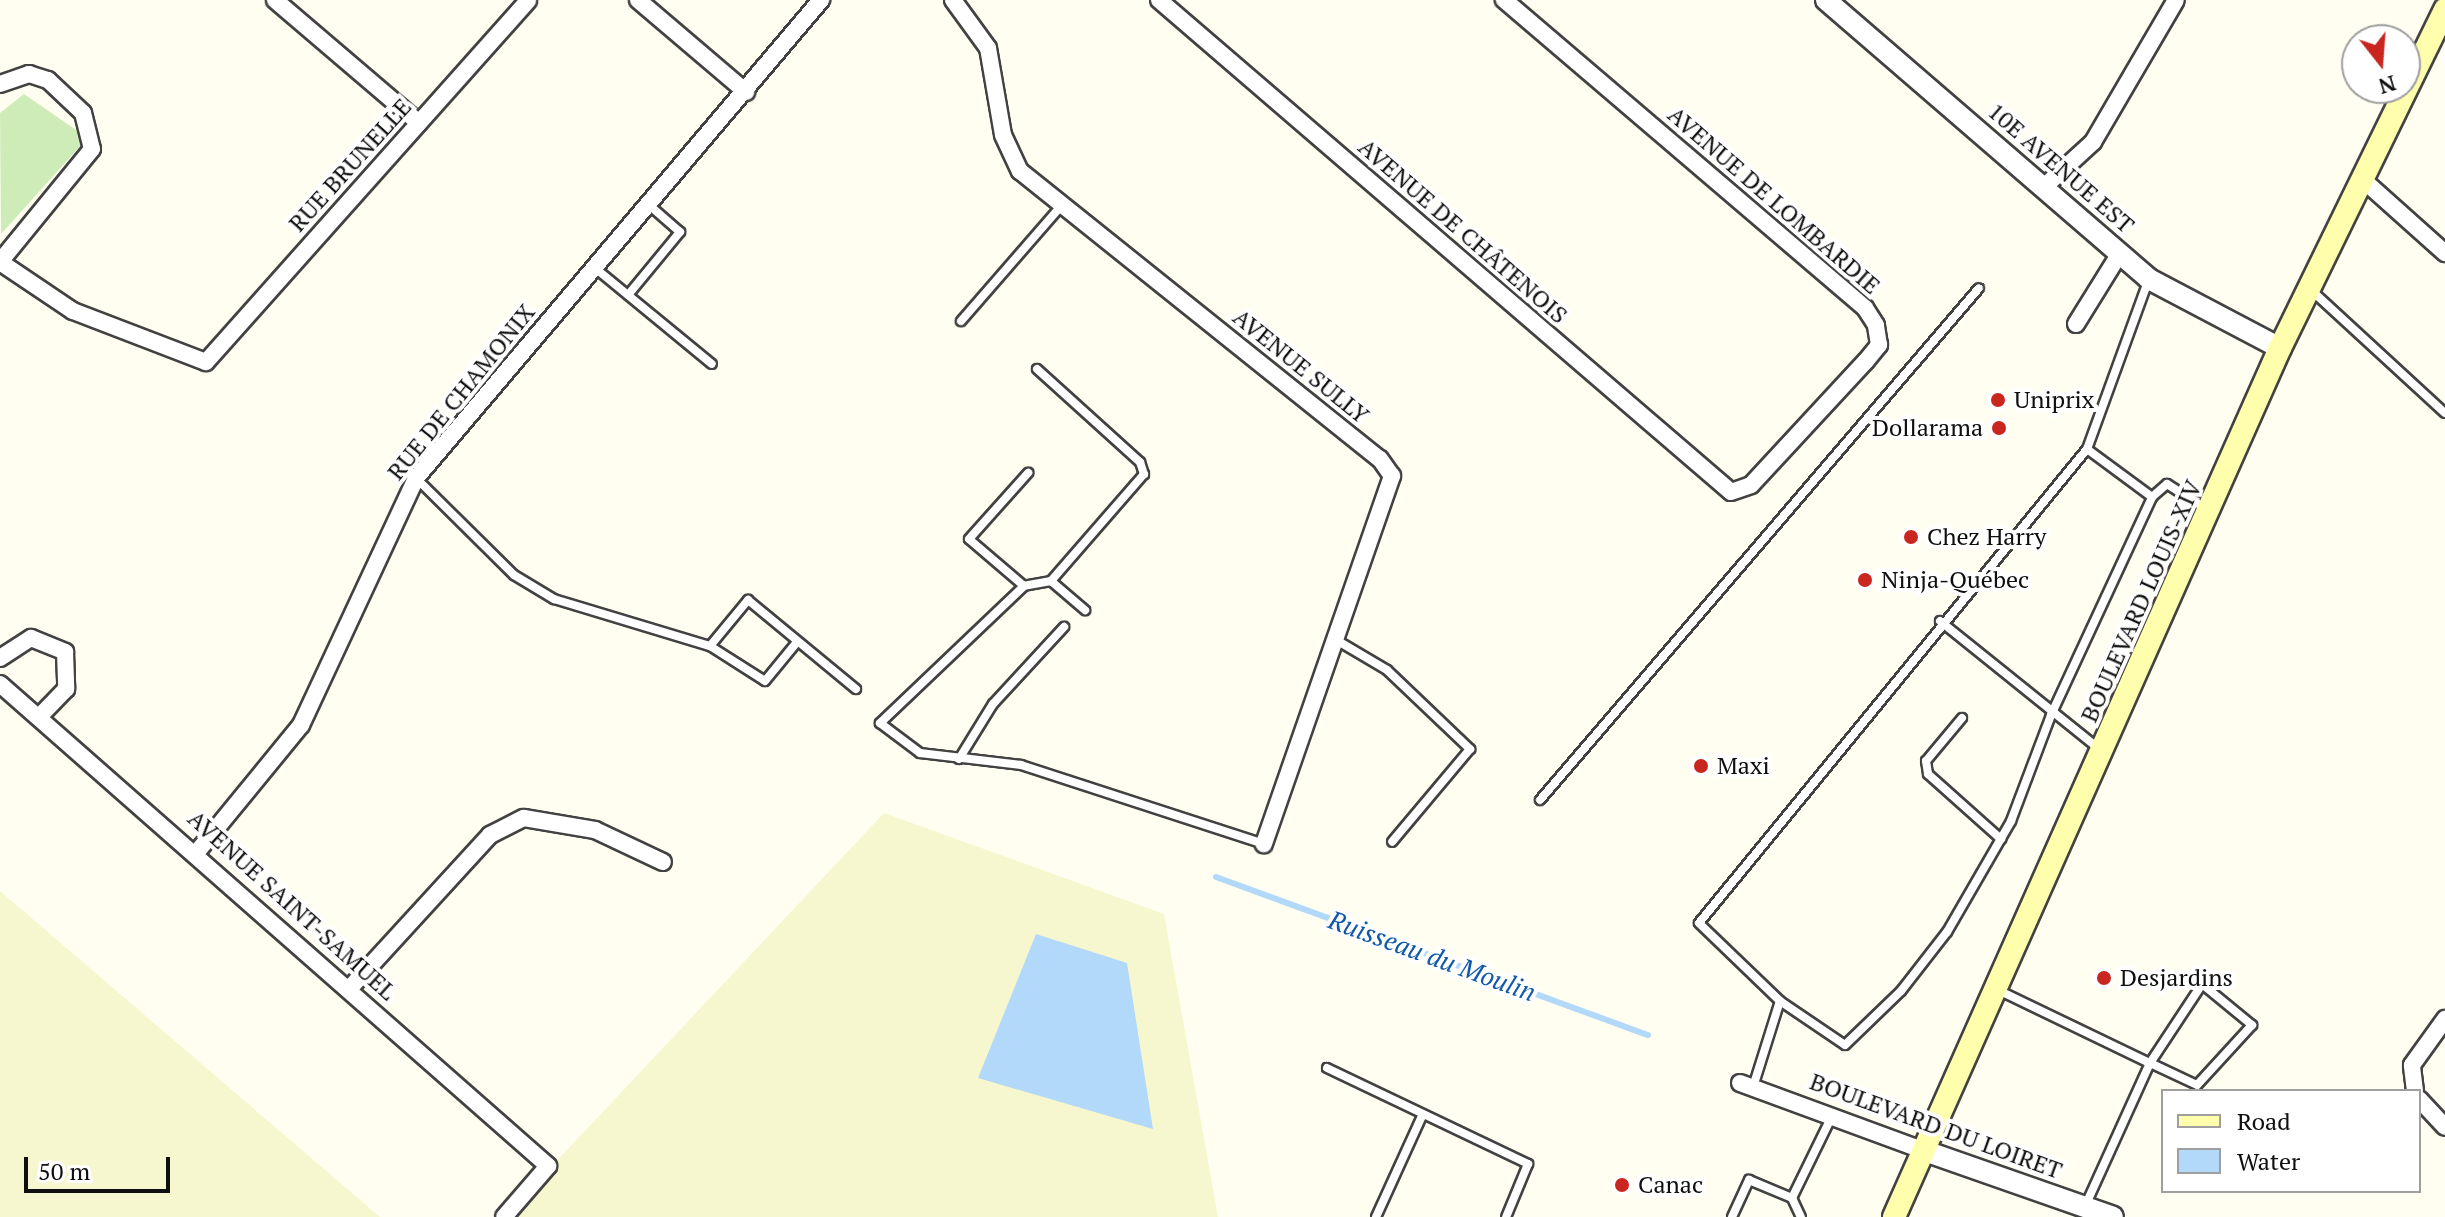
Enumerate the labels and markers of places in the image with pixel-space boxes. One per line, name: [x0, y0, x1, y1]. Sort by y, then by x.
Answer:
place label: Uniprix: [2014, 386, 2094, 414]
marker: Uniprix: [1989, 391, 2007, 409]
place label: Dollarama: [1872, 414, 1983, 442]
marker: Dollarama: [1990, 419, 2008, 437]
place label: Chez Harry: [1927, 523, 2046, 551]
marker: Chez Harry: [1902, 528, 1920, 546]
place label: Ninja-Québec: [1881, 566, 2029, 594]
marker: Ninja-Québec: [1856, 571, 1874, 589]
place label: Maxi: [1717, 752, 1770, 780]
marker: Maxi: [1692, 757, 1710, 775]
place label: Desjardins: [2120, 964, 2233, 992]
marker: Desjardins: [2095, 969, 2113, 987]
place label: Canac: [1638, 1171, 1703, 1199]
marker: Canac: [1613, 1176, 1631, 1194]

